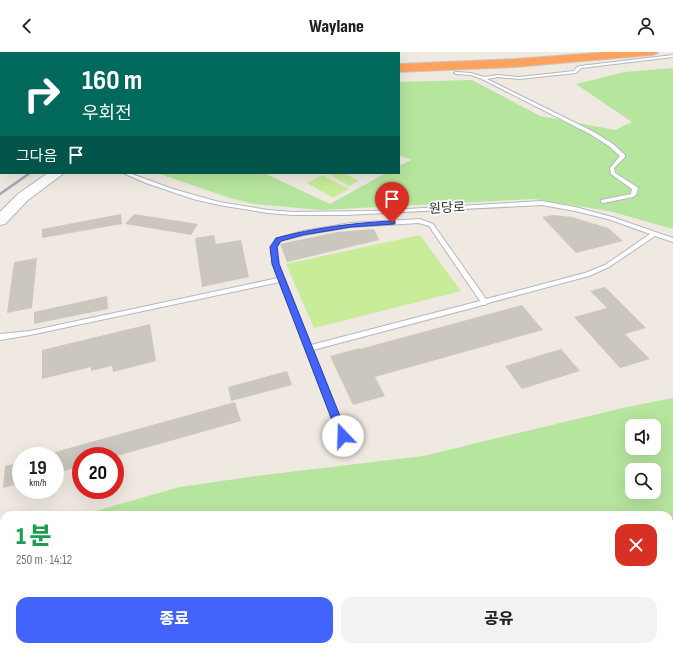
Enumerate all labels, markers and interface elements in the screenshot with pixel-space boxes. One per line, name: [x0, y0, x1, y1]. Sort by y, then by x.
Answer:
icon: back: [16, 15, 38, 37]
icon: person: [635, 15, 657, 37]
text: Waylane: [309, 16, 364, 37]
text: 160 m: [82, 64, 142, 97]
icon: right: [16, 68, 68, 120]
text: 우회전: [82, 103, 132, 124]
icon: arrive: [65, 144, 87, 166]
text: 그다음: [16, 147, 57, 166]
pin: [375, 182, 409, 223]
icon: arrive: [381, 188, 403, 210]
street label: 원당로: [429, 199, 465, 217]
position arrow: [322, 415, 364, 457]
map controls: [625, 419, 661, 499]
button: sound: [625, 419, 661, 455]
speed limit sign: 20: [72, 447, 124, 499]
text: 19: [29, 456, 47, 480]
button: search: [625, 463, 661, 499]
text: km/h: [29, 477, 47, 489]
text: 1 분: [16, 522, 52, 551]
button: close: [615, 524, 657, 566]
text: 250 m · 14:12: [16, 552, 72, 568]
button: 종료: [16, 597, 333, 643]
button: 공유: [341, 597, 657, 643]

